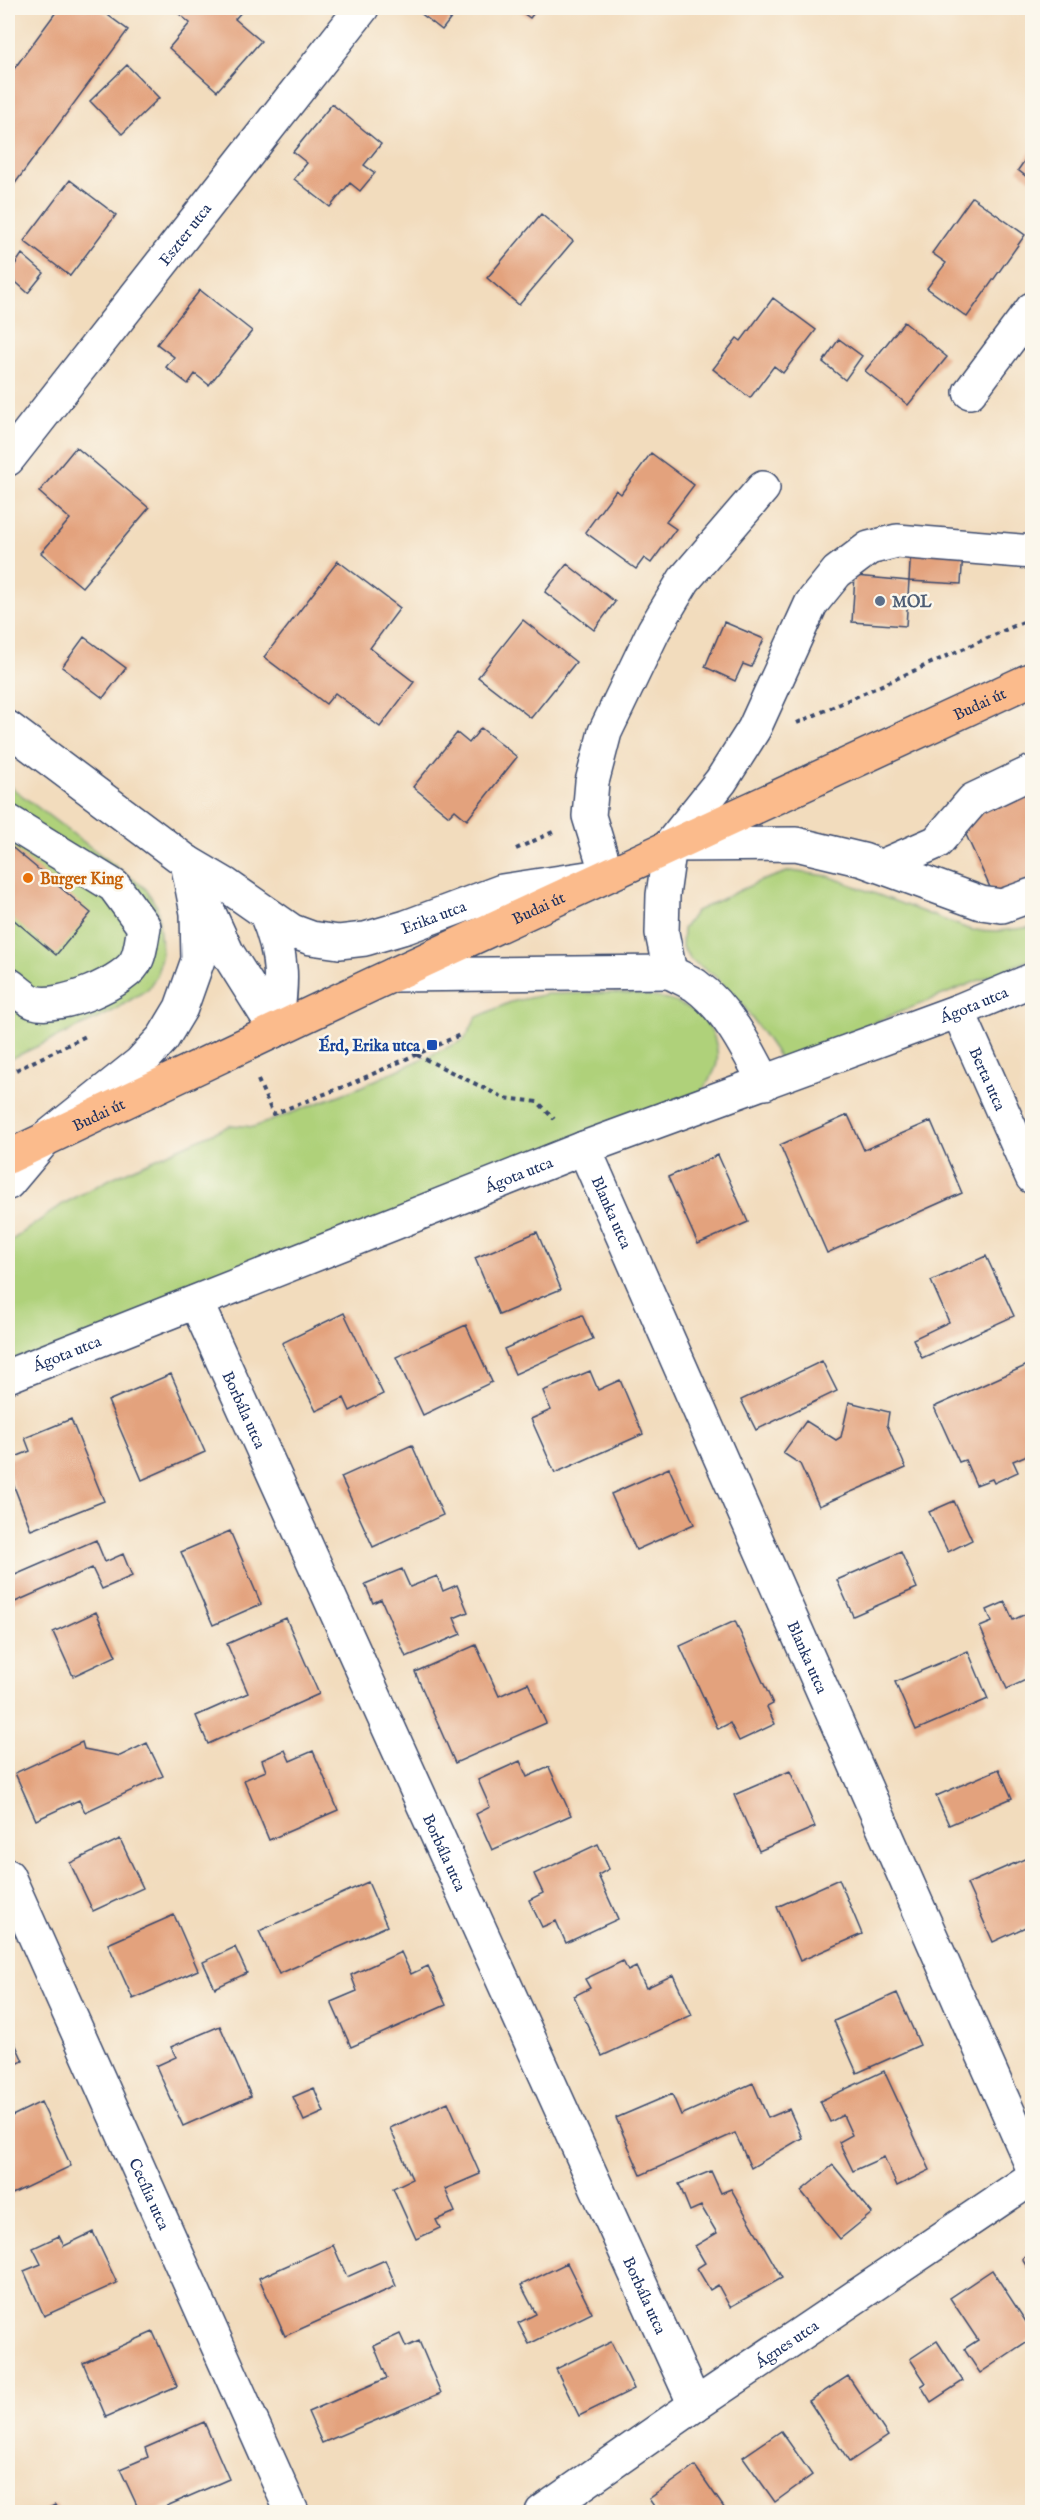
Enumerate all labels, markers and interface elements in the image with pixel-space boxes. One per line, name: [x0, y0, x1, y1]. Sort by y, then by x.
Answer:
street label: Eszter utca: [155, 200, 217, 271]
place label: MOL: [892, 593, 932, 613]
marker: MOL: [873, 594, 887, 608]
street label: Budai út: [951, 684, 1010, 726]
place label: Burger King: [40, 870, 125, 890]
marker: Burger King: [21, 871, 35, 885]
street label: Budai út: [510, 888, 569, 930]
street label: Erika utca: [399, 897, 469, 940]
street label: Ágota utca: [936, 983, 1012, 1029]
place label: Érd, Erika utca: [319, 1035, 421, 1057]
marker: Érd, Erika utca: [425, 1038, 439, 1052]
street label: Berta utca: [963, 1045, 1009, 1114]
street label: Budai út: [70, 1095, 129, 1137]
street label: Ágota utca: [481, 1153, 556, 1199]
street label: Blanka utca: [586, 1174, 635, 1252]
street label: Ágota utca: [29, 1332, 104, 1378]
street label: Borbála utca: [217, 1368, 269, 1452]
street label: Blanka utca: [781, 1618, 831, 1697]
street label: Borbála utca: [417, 1811, 469, 1895]
street label: Cecília utca: [123, 2156, 173, 2234]
street label: Borbála utca: [617, 2254, 670, 2338]
street label: Ágnes utca: [750, 2317, 823, 2374]

